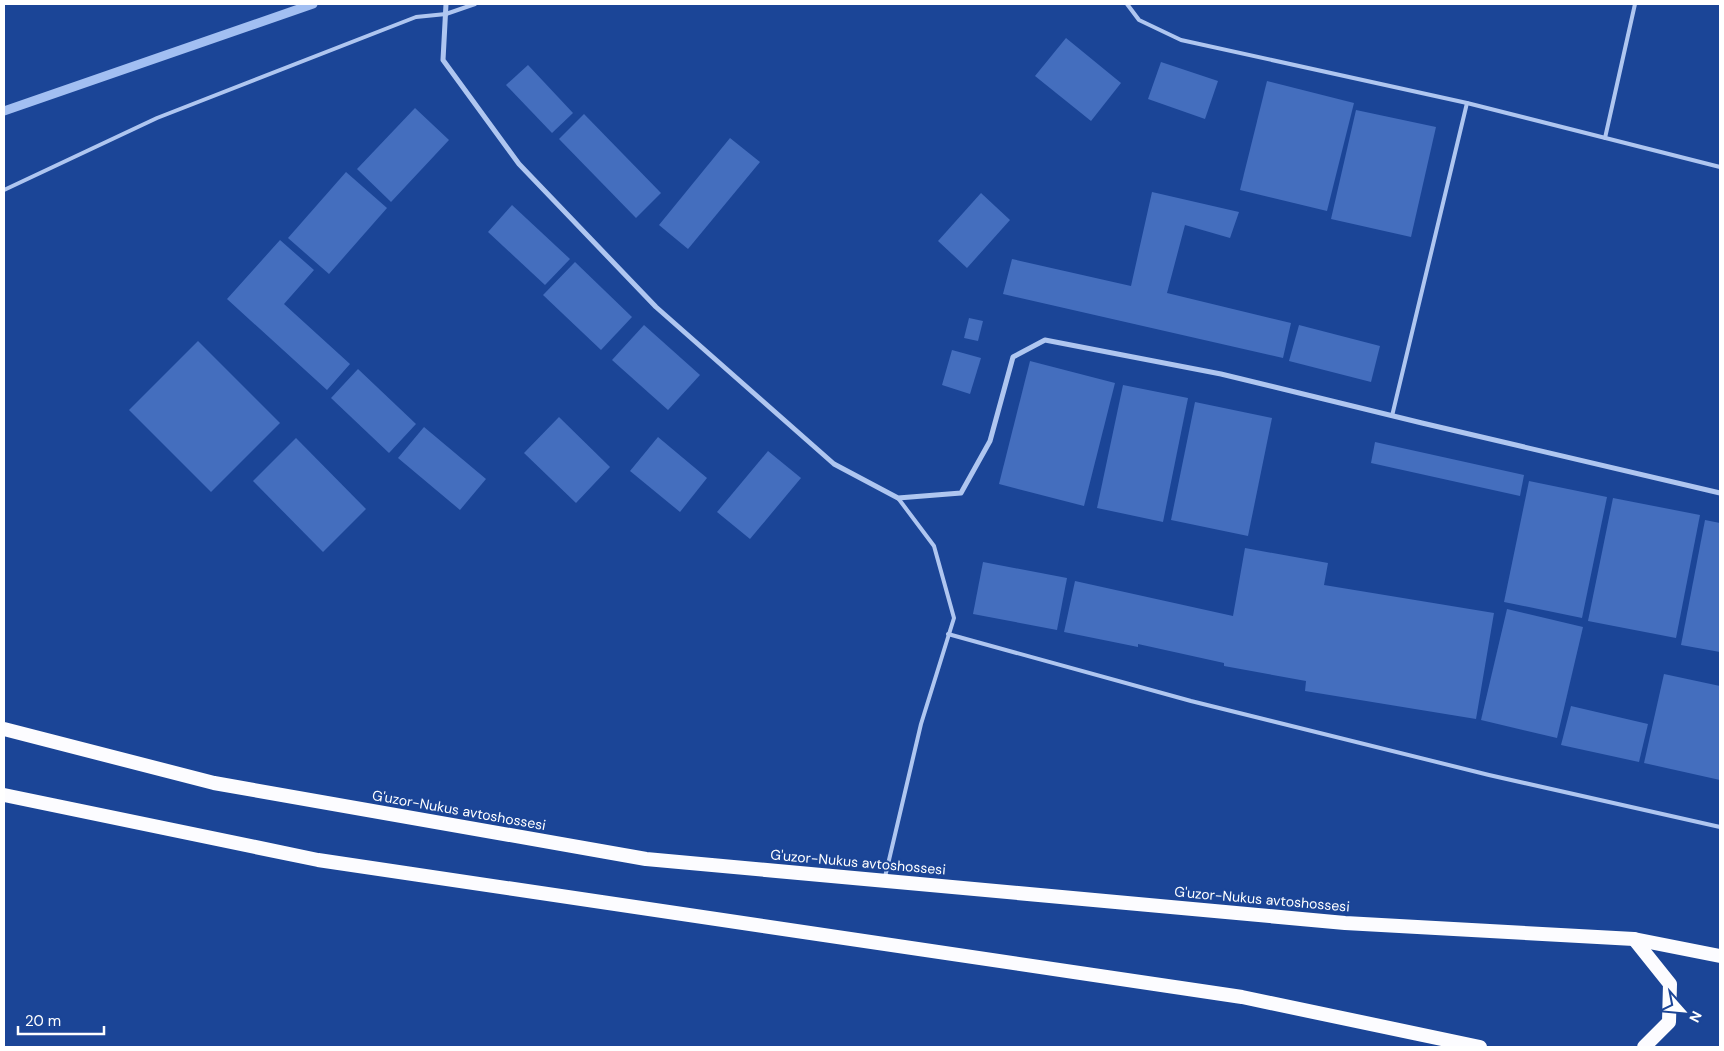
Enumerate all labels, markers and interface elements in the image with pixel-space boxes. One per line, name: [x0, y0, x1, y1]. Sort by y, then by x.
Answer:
street label: G'uzor-Nukus avtoshossesi: [371, 786, 547, 834]
street label: G'uzor-Nukus avtoshossesi: [770, 845, 946, 879]
street label: G'uzor-Nukus avtoshossesi: [1174, 882, 1350, 916]
north arrow: [1659, 986, 1709, 1036]
scale bar: [18, 1004, 104, 1036]
text: N: [1685, 1008, 1706, 1026]
text: 20 m: [25, 1011, 61, 1031]

